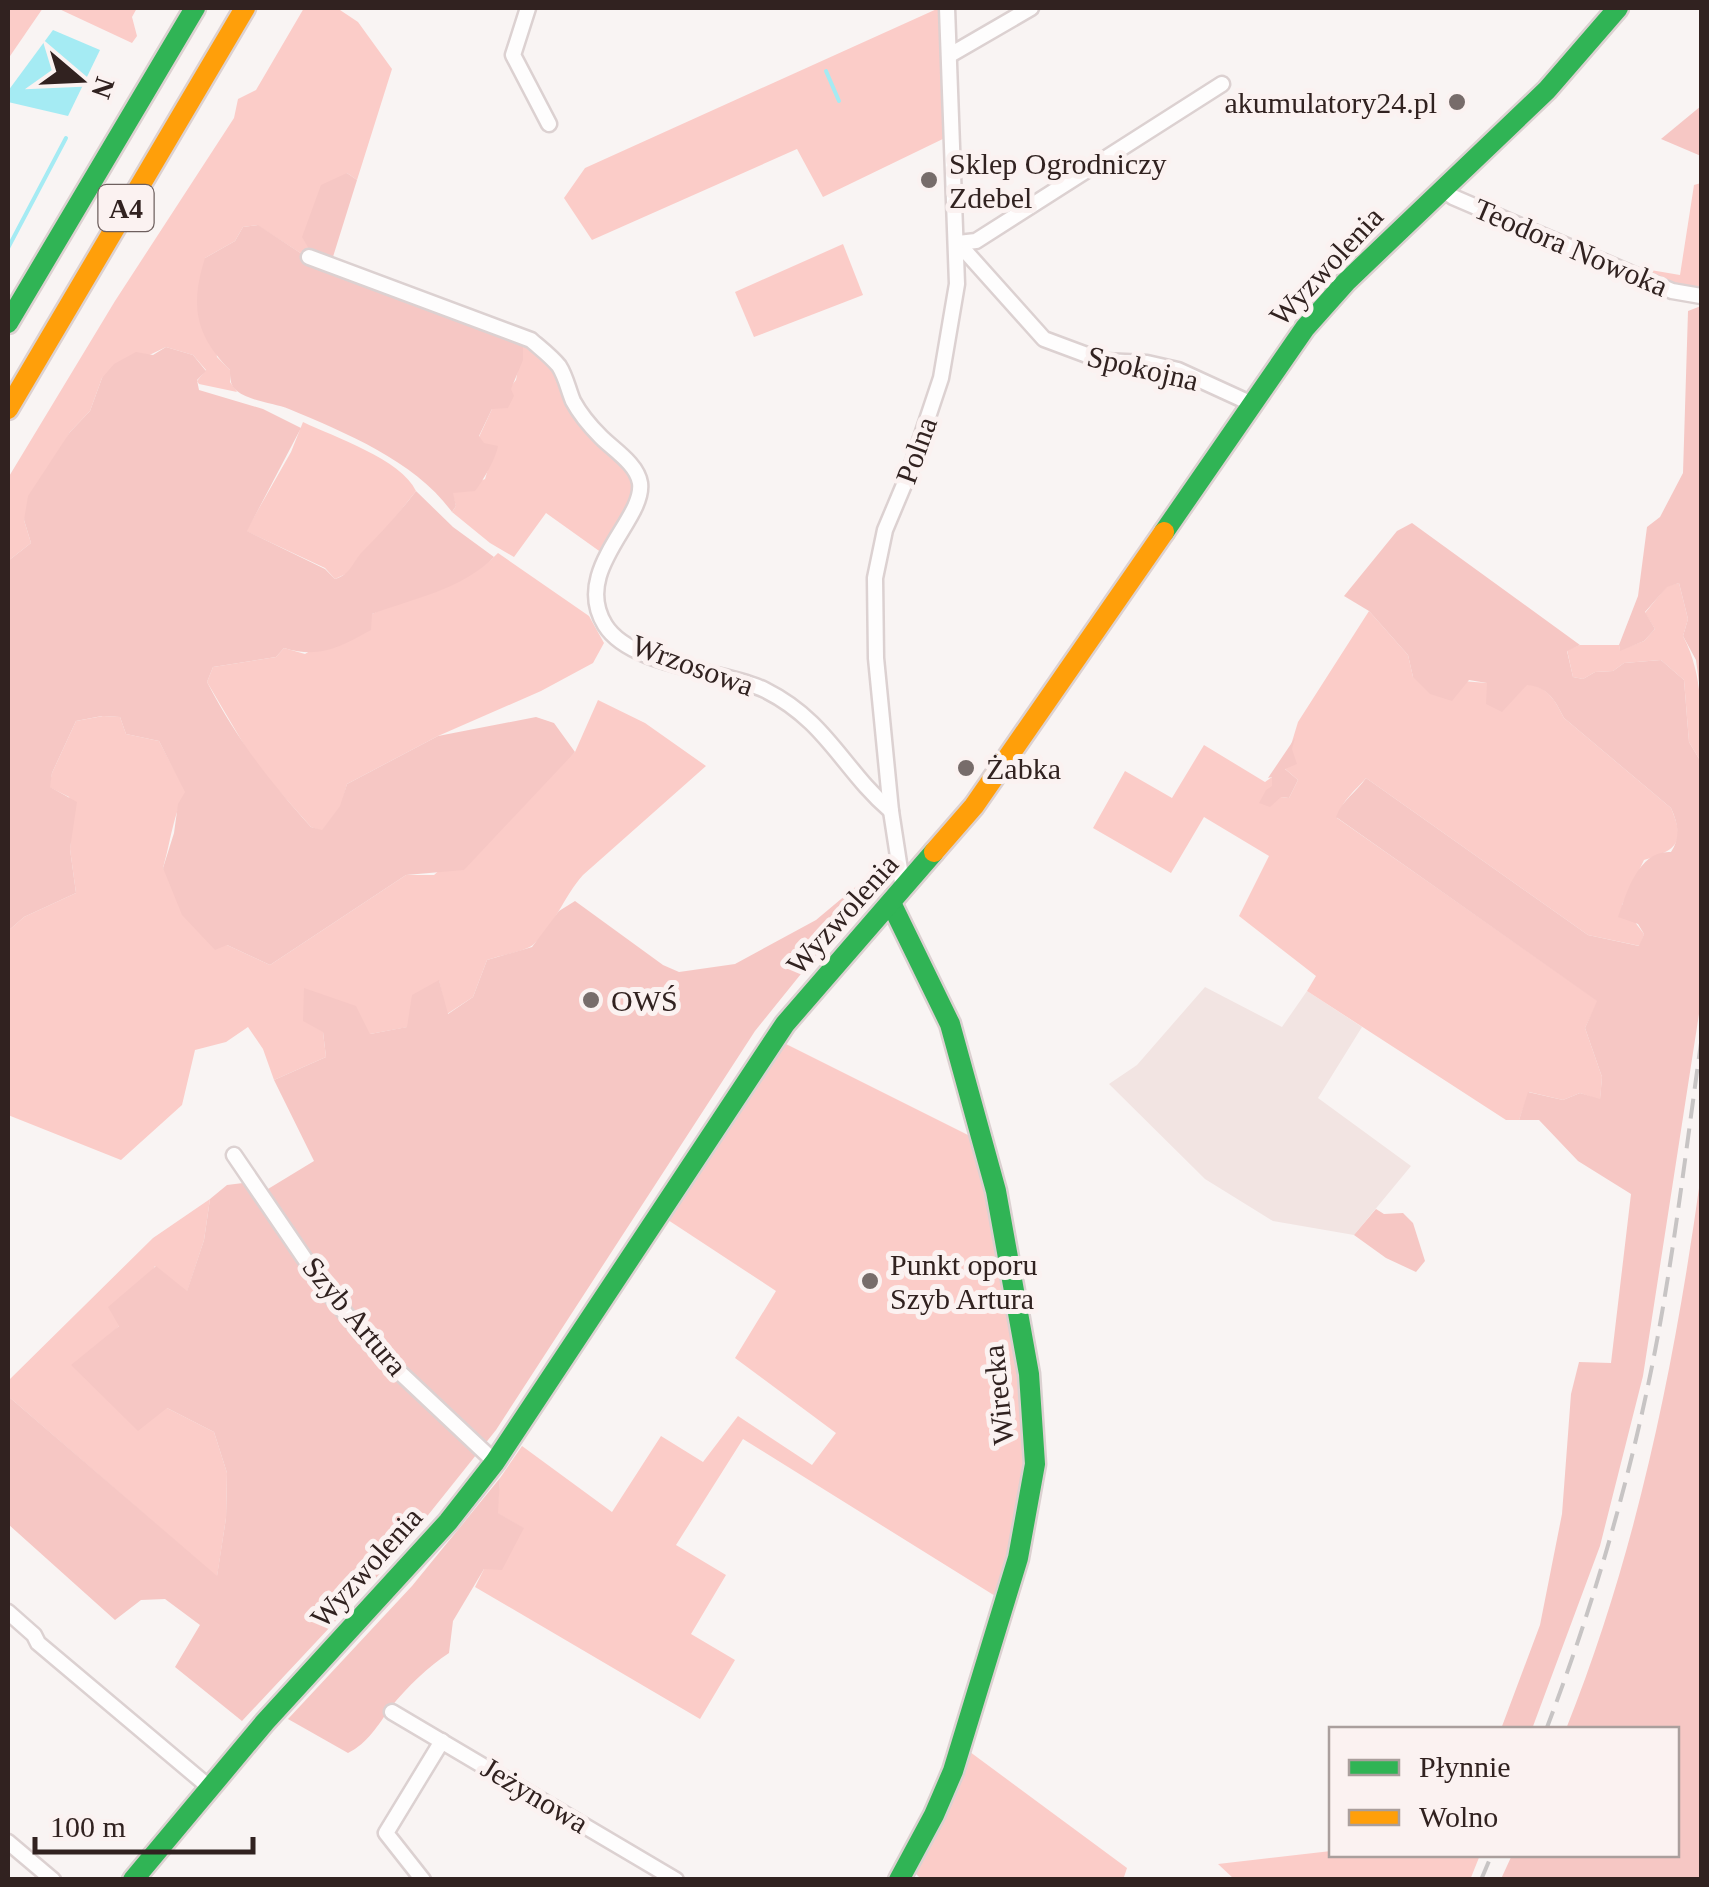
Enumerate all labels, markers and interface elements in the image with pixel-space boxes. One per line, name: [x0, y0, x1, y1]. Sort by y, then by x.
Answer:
north arrow: [30, 30, 130, 130]
text: N: [85, 73, 121, 103]
place label: akumulatory24.pl: [1225, 86, 1437, 119]
marker: akumulatory24.pl: [1446, 91, 1468, 113]
place label: Sklep Ogrodniczy Zdebel: [949, 147, 1166, 214]
marker: Sklep Ogrodniczy Zdebel: [918, 169, 940, 191]
road number: A4: [98, 185, 154, 231]
street label: Teodora Nowoka: [1469, 191, 1673, 303]
street label: Wyzwolenia: [1263, 200, 1389, 332]
street label: Spokojna: [1084, 339, 1202, 397]
street label: Polna: [889, 412, 943, 488]
street label: Wrzosowa: [628, 628, 758, 702]
place label: Żabka: [986, 752, 1061, 785]
marker: Żabka: [955, 757, 977, 779]
street label: Wyzwolenia: [780, 847, 904, 981]
place label: OWŚ: [611, 984, 678, 1017]
marker: OWŚ: [580, 989, 602, 1011]
place label: Punkt oporu Szyb Artura: [890, 1248, 1038, 1315]
street label: Szyb Artura: [296, 1250, 414, 1382]
marker: Punkt oporu Szyb Artura: [859, 1270, 881, 1292]
street label: Wirecka: [976, 1343, 1020, 1447]
street label: Wyzwolenia: [304, 1500, 428, 1634]
legend: [1329, 1727, 1679, 1857]
street label: Jeżynowa: [476, 1750, 594, 1840]
text: Płynnie: [1419, 1750, 1511, 1783]
scale bar: [35, 1792, 252, 1854]
text: Wolno: [1419, 1800, 1498, 1833]
text: 100 m: [50, 1810, 126, 1843]

